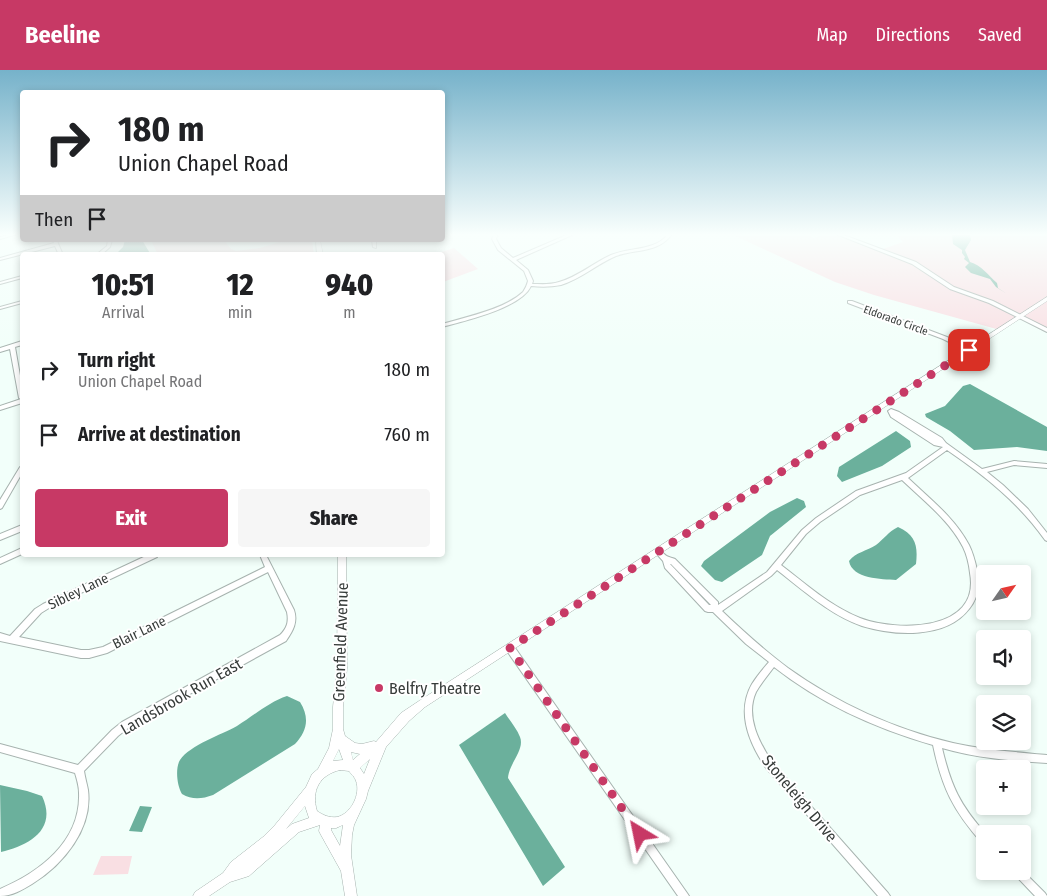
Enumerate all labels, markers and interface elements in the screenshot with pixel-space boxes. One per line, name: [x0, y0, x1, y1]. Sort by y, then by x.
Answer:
text: Beeline: [25, 21, 100, 49]
text: Map: [816, 24, 848, 46]
text: Directions: [876, 24, 950, 46]
text: Saved: [978, 24, 1022, 46]
text: 180 m: [118, 108, 204, 150]
icon: right: [35, 110, 100, 175]
text: Union Chapel Road: [118, 150, 289, 177]
icon: arrive: [83, 205, 111, 233]
text: Then: [35, 208, 73, 231]
text: 10:51: [92, 267, 155, 303]
text: 12: [227, 267, 254, 303]
text: 940: [325, 267, 373, 303]
text: Arrival: [102, 303, 144, 322]
text: min: [228, 303, 252, 322]
text: m: [343, 303, 355, 322]
street label: Eldorado Circle: [862, 303, 930, 338]
pin: [948, 329, 990, 371]
icon: arrive: [955, 336, 983, 364]
text: Turn right: [78, 349, 155, 372]
icon: right: [35, 356, 63, 384]
text: 180 m: [384, 358, 430, 381]
text: Union Chapel Road: [78, 372, 202, 391]
icon: arrive: [35, 421, 63, 449]
text: Arrive at destination: [78, 423, 241, 446]
text: 760 m: [384, 423, 430, 446]
button: Exit: [35, 489, 228, 547]
button: Share: [238, 489, 430, 547]
north arrow: [976, 565, 1031, 620]
map controls: [976, 565, 1031, 880]
street label: Sibley Lane: [45, 569, 111, 613]
street label: Greenfield Avenue: [329, 582, 352, 702]
street label: Blair Lane: [110, 612, 169, 653]
button: sound: [976, 630, 1031, 685]
street label: Landsbrook Run East: [117, 654, 246, 739]
place label: Belfry Theatre: [389, 679, 481, 698]
marker: Belfry Theatre: [373, 682, 385, 694]
button: layers: [976, 695, 1031, 750]
street label: Stoneleigh Drive: [758, 751, 841, 846]
button: +: [976, 760, 1031, 815]
position arrow: [613, 807, 665, 859]
button: −: [976, 825, 1031, 880]

